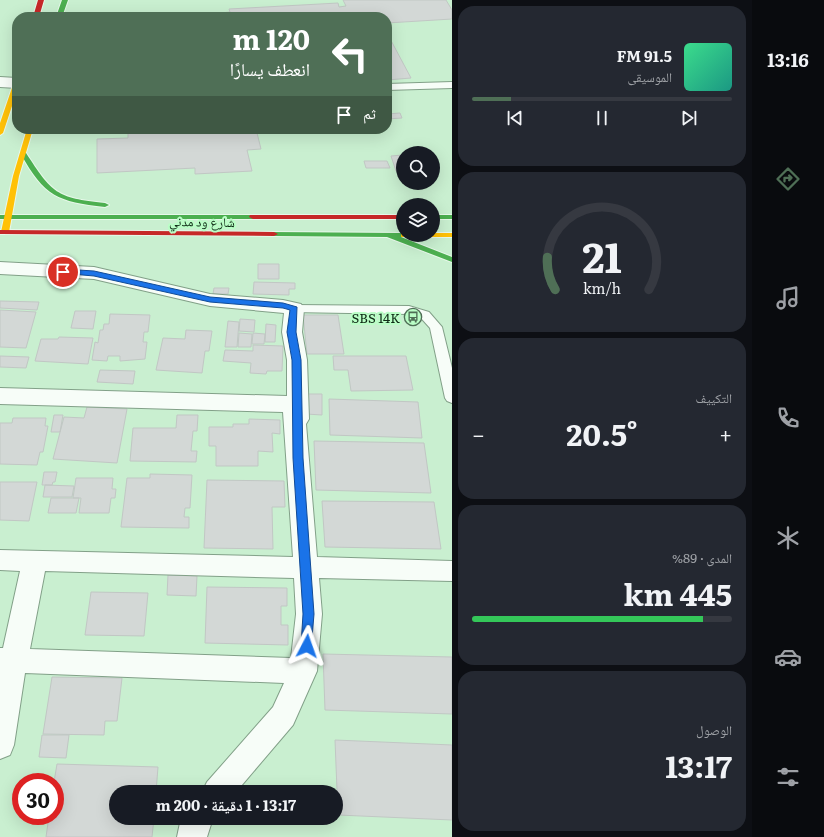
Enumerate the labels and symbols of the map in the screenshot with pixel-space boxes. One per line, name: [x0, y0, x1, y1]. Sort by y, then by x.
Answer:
street label: شارع ود مدني: [169, 211, 235, 233]
pin: [46, 255, 80, 289]
bus stop icon: SBS 14K: [403, 307, 423, 327]
place label: SBS 14K: [352, 308, 400, 327]
position arrow: [286, 625, 328, 667]
speed limit sign: 30: [12, 773, 64, 825]

